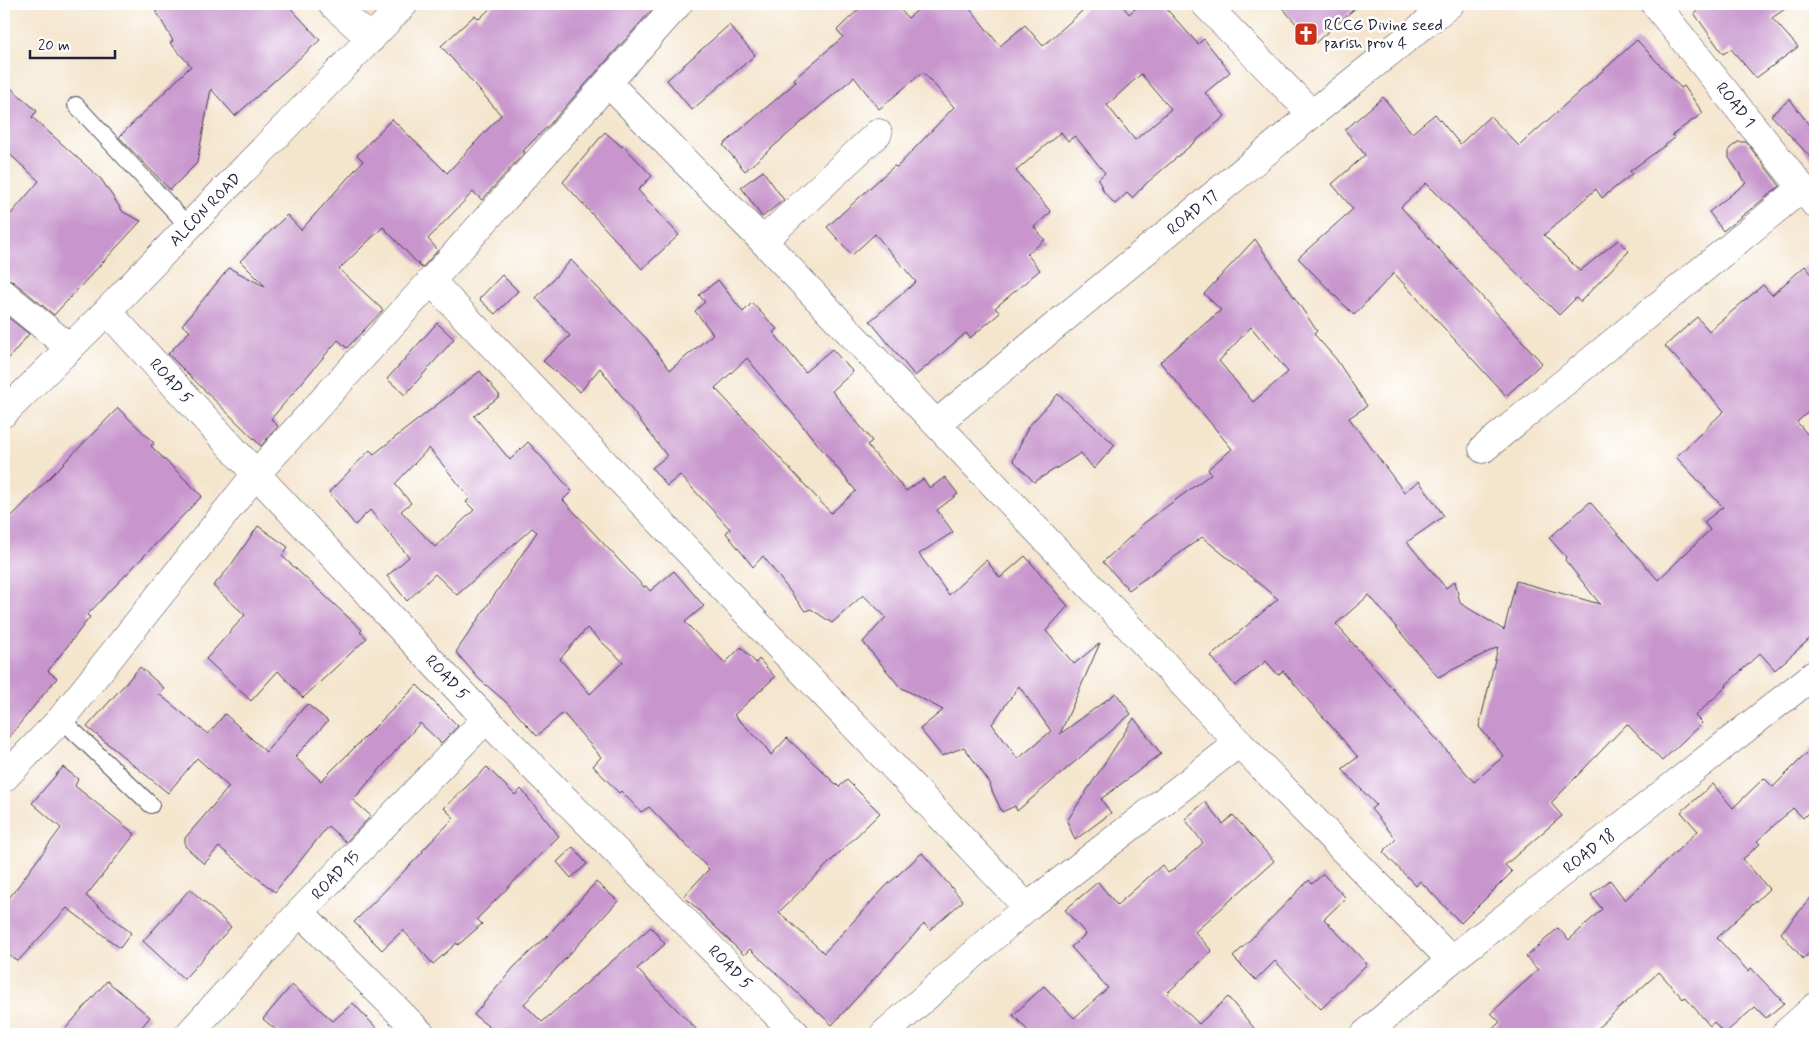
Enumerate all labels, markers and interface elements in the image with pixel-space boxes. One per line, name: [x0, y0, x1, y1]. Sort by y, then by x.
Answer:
place label: RCCG Divine seed parish prov 4: [1324, 15, 1443, 54]
church icon: RCCG Divine seed parish prov 4: [1293, 21, 1319, 47]
scale bar: [30, 28, 115, 60]
text: 20 m: [38, 36, 70, 56]
street label: ROAD 1: [1711, 78, 1760, 132]
street label: ALCON ROAD: [165, 168, 246, 251]
street label: ROAD 17: [1163, 185, 1222, 240]
street label: ROAD 5: [145, 354, 197, 408]
street label: ROAD 5: [421, 650, 473, 705]
street label: ROAD 18: [1559, 824, 1619, 879]
street label: ROAD 15: [307, 846, 364, 904]
street label: ROAD 5: [704, 940, 757, 994]

